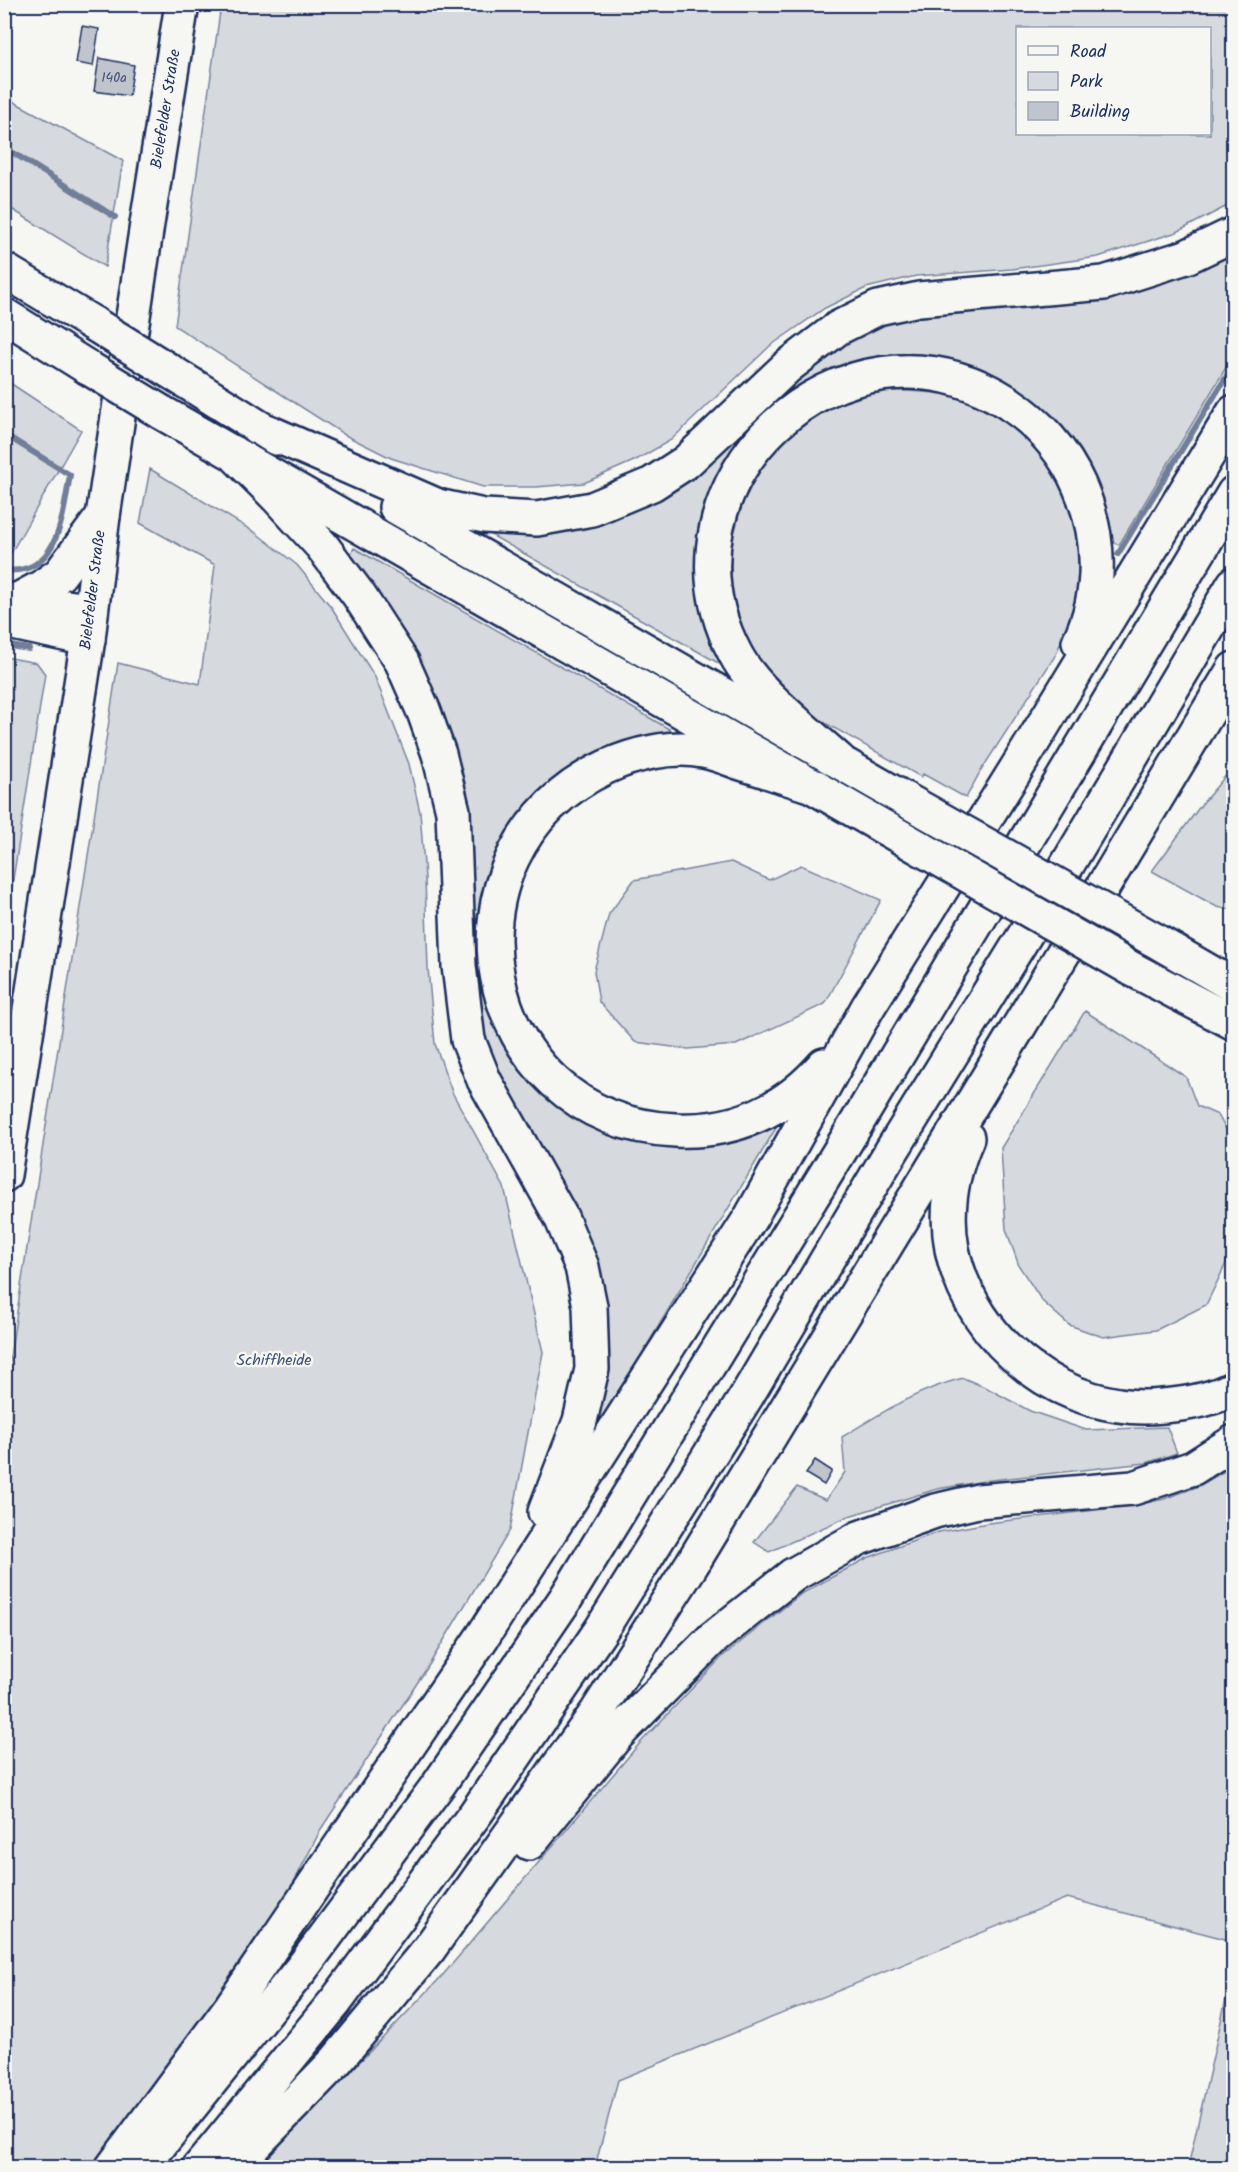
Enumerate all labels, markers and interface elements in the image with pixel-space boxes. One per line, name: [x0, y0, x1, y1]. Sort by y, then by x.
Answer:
legend: [1016, 27, 1211, 135]
text: Road: [1070, 38, 1107, 67]
street label: Bielefelder Straße: [144, 48, 188, 170]
house number: 140a: [101, 67, 127, 89]
text: Park: [1070, 68, 1103, 97]
text: Building: [1070, 98, 1130, 127]
street label: Bielefelder Straße: [73, 529, 113, 651]
park label: Schiffheide: [237, 1348, 311, 1373]

